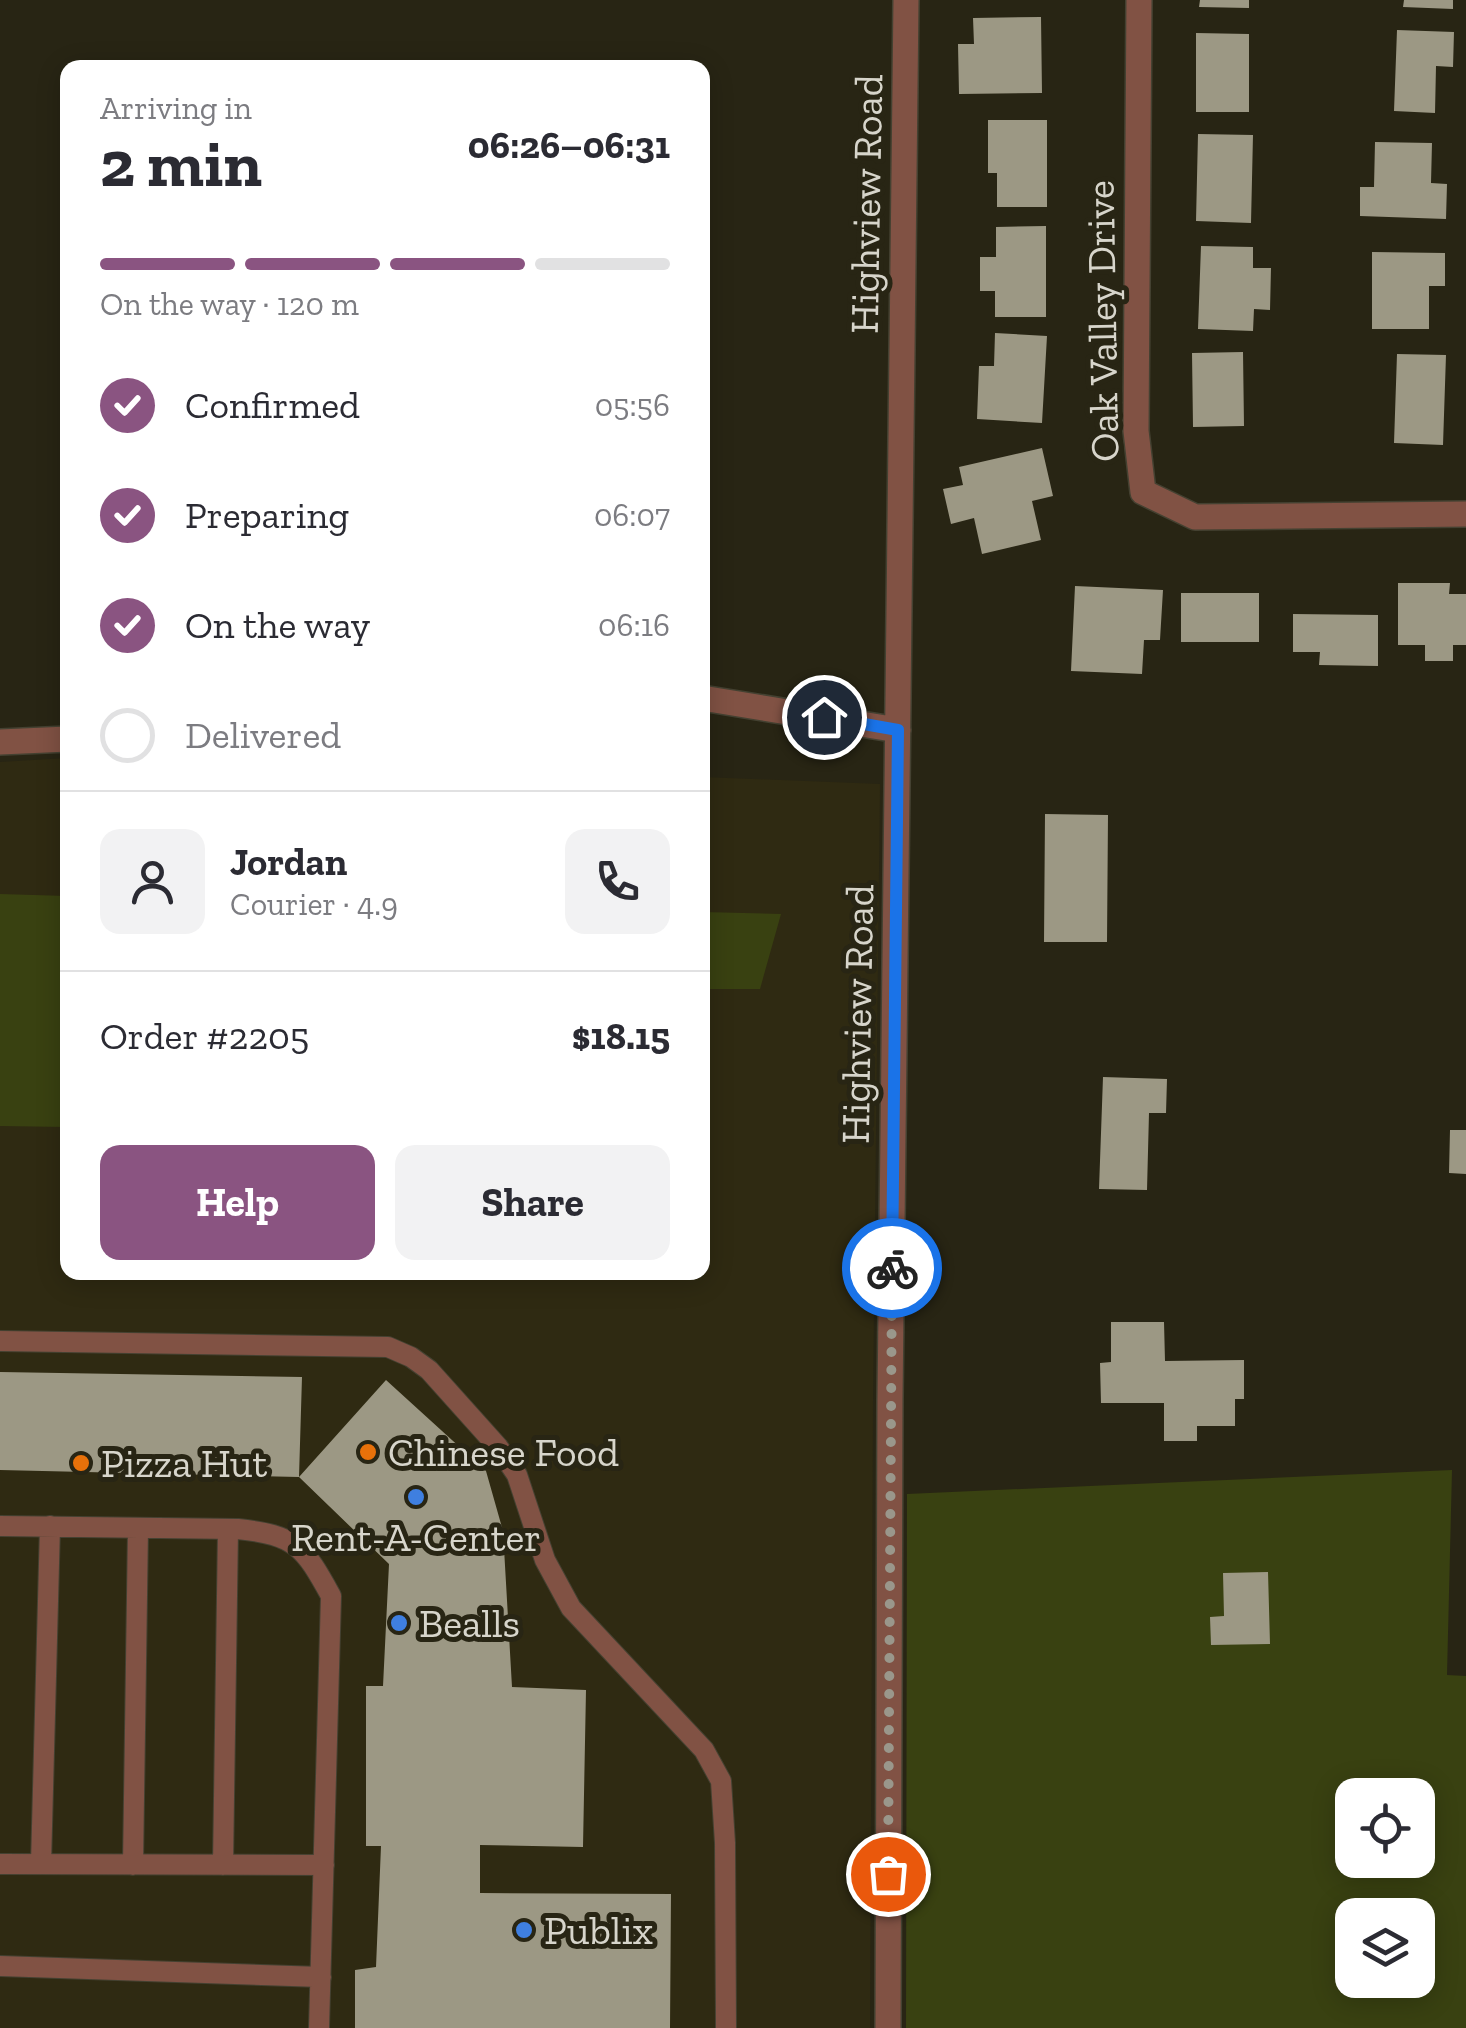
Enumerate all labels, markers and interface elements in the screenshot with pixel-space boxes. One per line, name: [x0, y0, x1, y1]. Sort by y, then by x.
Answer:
street label: Highview Road: [840, 74, 892, 334]
text: Arriving in: [100, 89, 252, 127]
text: 06:26–06:31: [468, 122, 670, 168]
text: 2 min: [100, 125, 262, 203]
street label: Oak Valley Drive: [1076, 180, 1128, 462]
text: On the way · 120 m: [100, 285, 359, 323]
icon: check: [100, 378, 155, 433]
text: Confirmed: [185, 382, 360, 428]
text: 05:56: [595, 386, 670, 424]
icon: check: [100, 488, 155, 543]
text: Preparing: [185, 492, 349, 538]
text: 06:07: [594, 496, 670, 534]
icon: check: [100, 598, 155, 653]
text: On the way: [185, 602, 370, 648]
text: 06:16: [598, 606, 670, 644]
pin: [782, 675, 867, 760]
icon: home: [797, 690, 852, 745]
text: Delivered: [185, 712, 341, 758]
button: person: [100, 829, 205, 934]
button: phone: [565, 829, 670, 934]
text: Jordan: [230, 839, 347, 885]
street label: Highview Road: [831, 884, 883, 1144]
text: Courier · 4.9: [230, 885, 398, 923]
text: Order #2205: [100, 1013, 309, 1059]
text: $18.15: [572, 1013, 670, 1059]
button: Help: [100, 1145, 375, 1260]
button: Share: [395, 1145, 670, 1260]
courier: [842, 1218, 942, 1318]
icon: bike: [865, 1241, 920, 1296]
place label: Chinese Food: [388, 1428, 619, 1476]
place label: Pizza Hut: [101, 1439, 268, 1487]
marker: Chinese Food: [357, 1441, 379, 1463]
marker: Pizza Hut: [70, 1452, 92, 1474]
marker: Rent-A-Center: [405, 1486, 427, 1508]
place label: Rent-A-Center: [291, 1513, 541, 1561]
place label: Bealls: [419, 1599, 520, 1647]
marker: Bealls: [388, 1612, 410, 1634]
map controls: [1335, 1778, 1435, 1998]
button: locate: [1335, 1778, 1435, 1878]
pin: [846, 1832, 931, 1917]
icon: bag: [861, 1847, 916, 1902]
button: layers: [1335, 1898, 1435, 1998]
place label: Publix: [544, 1906, 653, 1954]
marker: Publix: [513, 1919, 535, 1941]

